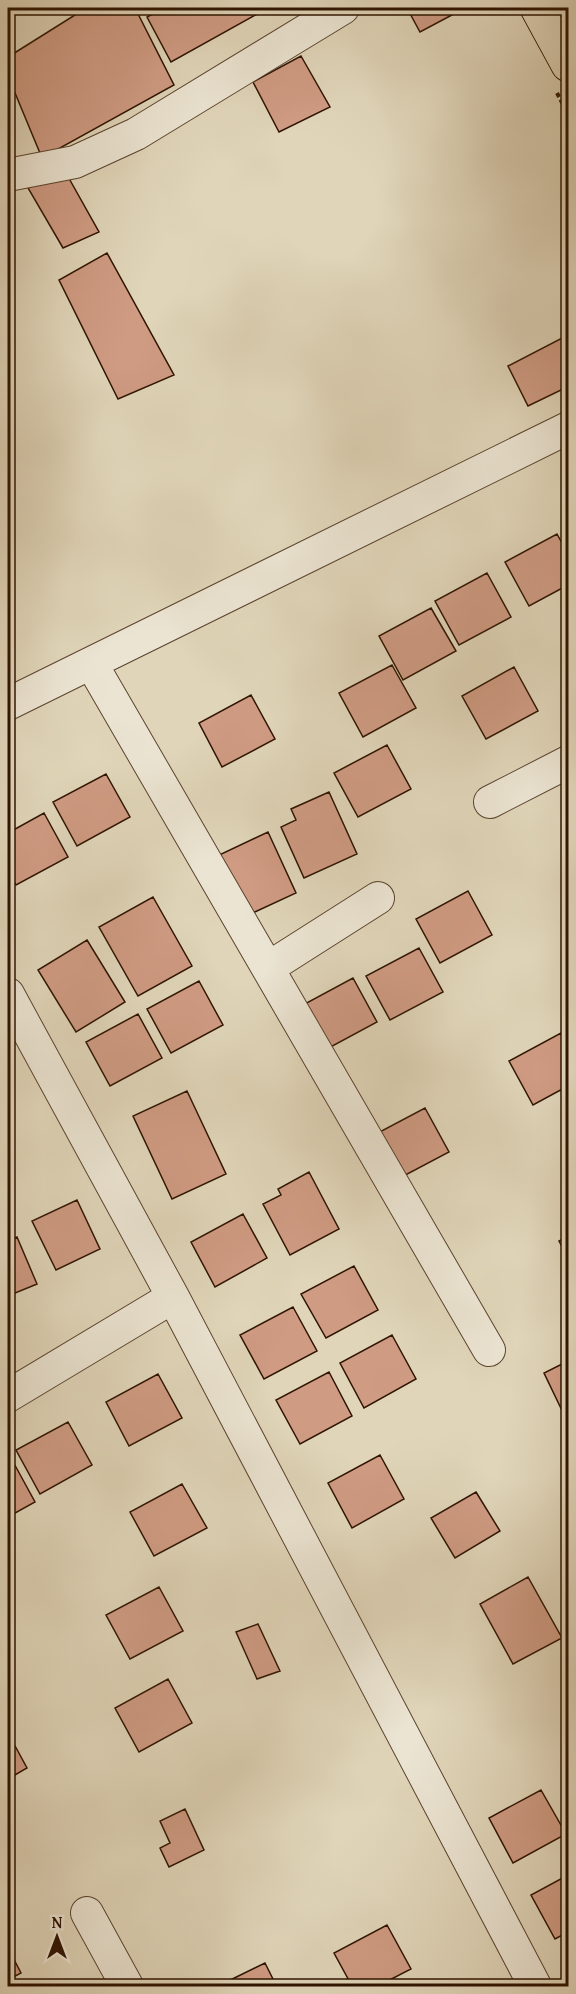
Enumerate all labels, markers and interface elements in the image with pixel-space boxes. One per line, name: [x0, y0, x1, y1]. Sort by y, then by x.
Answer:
north arrow: [27, 1907, 87, 1967]
text: N: [52, 1910, 63, 1934]

